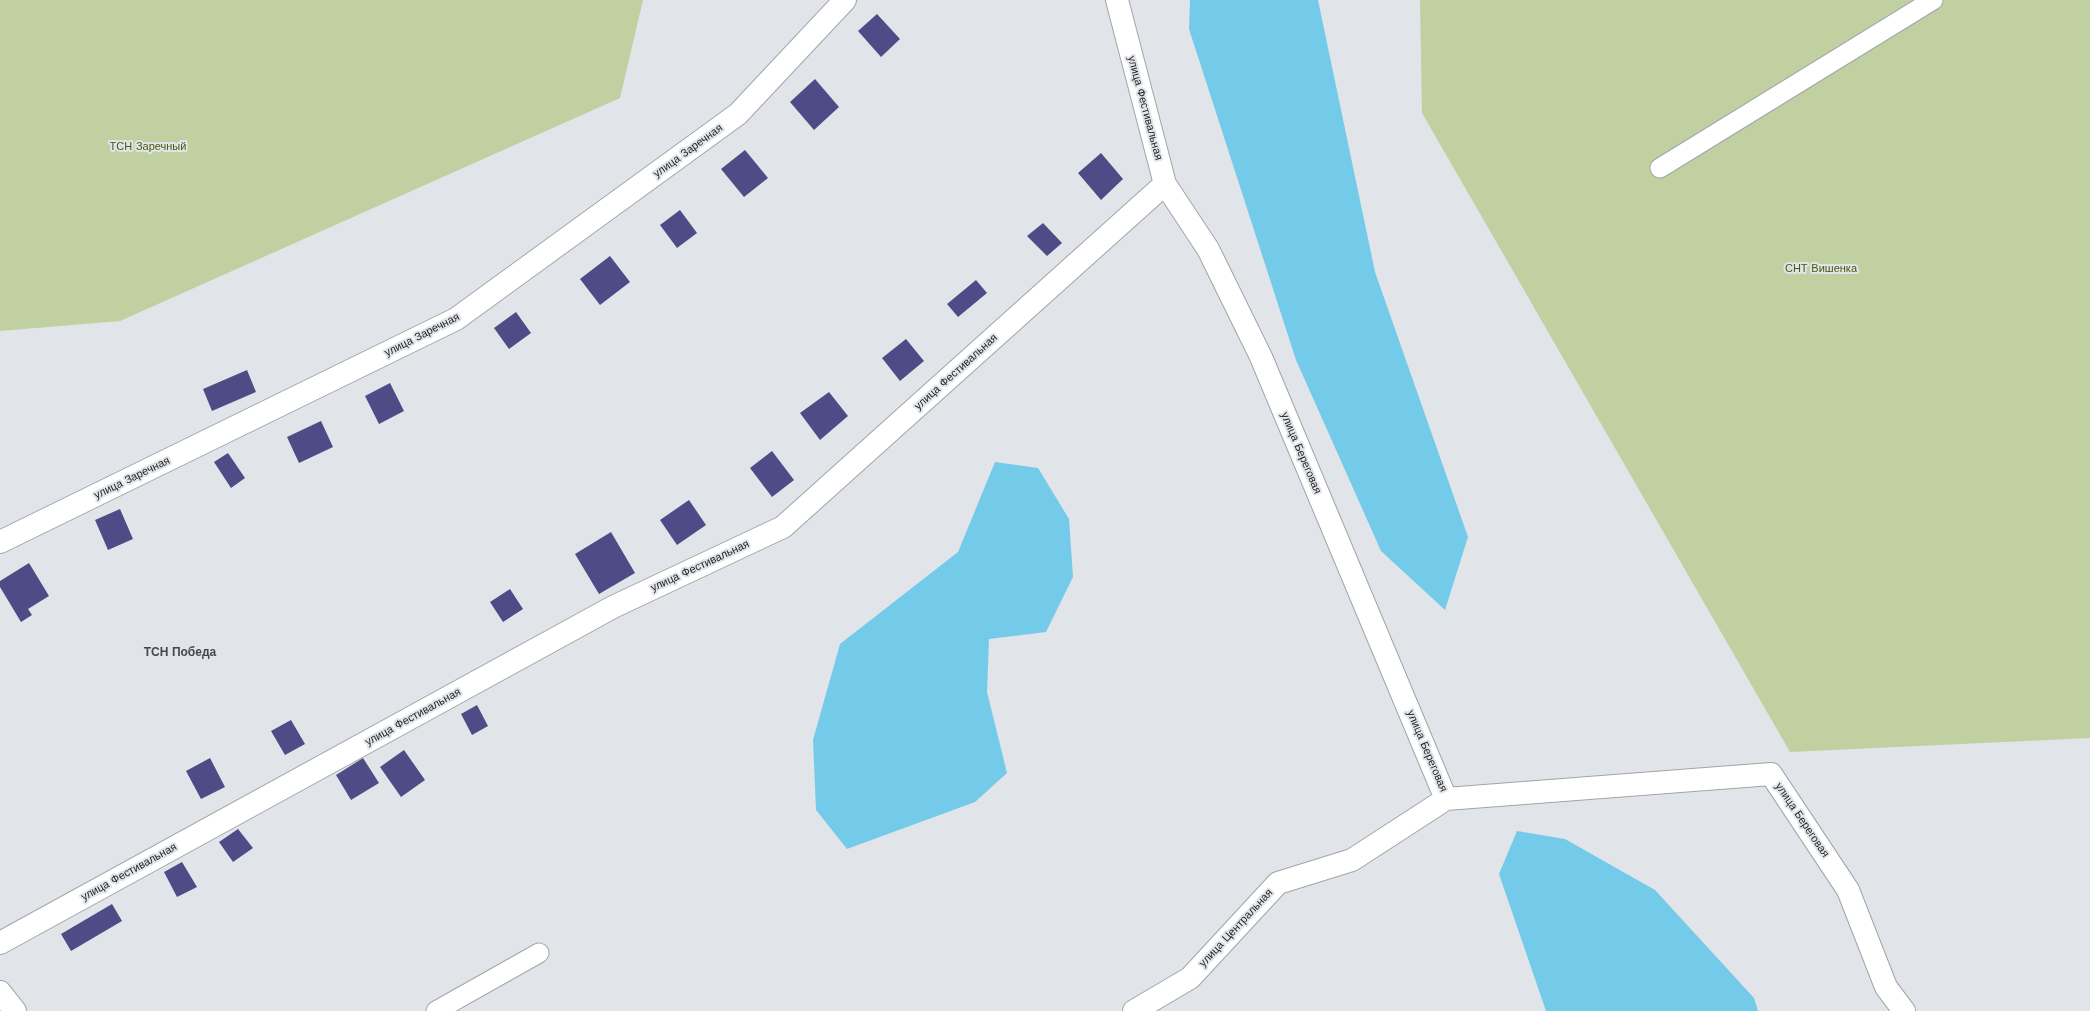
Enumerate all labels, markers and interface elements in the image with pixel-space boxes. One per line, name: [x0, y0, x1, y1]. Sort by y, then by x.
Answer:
street label: улица Фестивальная: [1125, 54, 1165, 162]
street label: улица Заречная: [651, 121, 725, 181]
park label: ТСН Заречный: [110, 140, 186, 154]
park label: СНТ Вишенка: [1785, 262, 1857, 276]
street label: улица Заречная: [382, 310, 462, 360]
street label: улица Фестивальная: [912, 331, 1000, 413]
street label: улица Береговая: [1278, 410, 1324, 496]
street label: улица Заречная: [92, 454, 172, 502]
street label: улица Фестивальная: [649, 537, 751, 595]
district label: ТСН Победа: [144, 645, 216, 659]
street label: улица Фестивальная: [363, 685, 463, 749]
street label: улица Береговая: [1404, 708, 1450, 794]
street label: улица Береговая: [1772, 780, 1832, 860]
street label: улица Фестивальная: [79, 840, 179, 904]
street label: улица Центральная: [1196, 886, 1276, 970]

